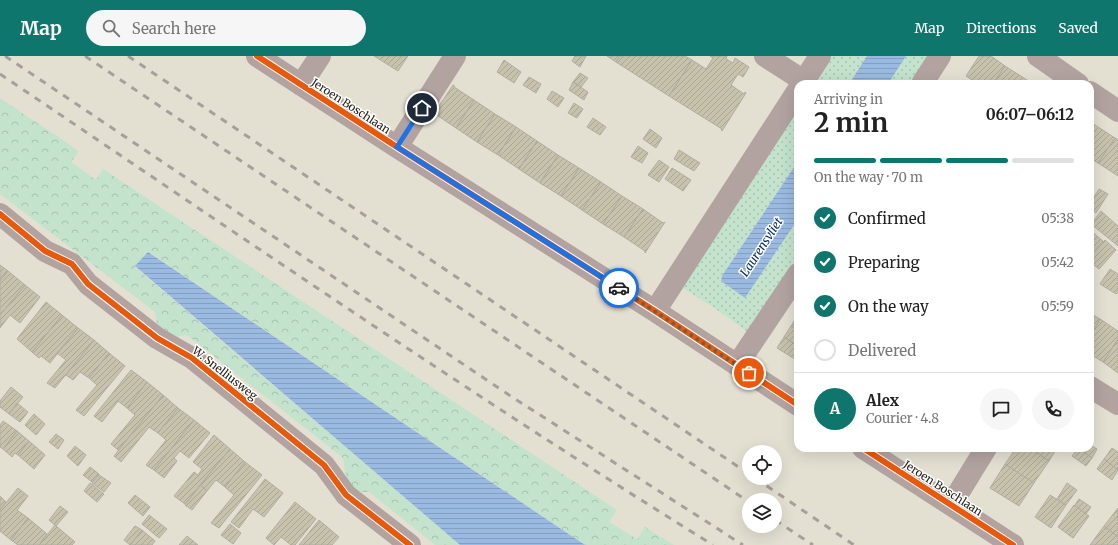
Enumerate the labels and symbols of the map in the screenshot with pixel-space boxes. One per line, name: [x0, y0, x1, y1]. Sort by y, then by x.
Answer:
street label: Jeroen Boschlaan: [308, 75, 394, 137]
pin: [405, 91, 439, 125]
water label: Laurensvliet: [736, 214, 786, 279]
courier: [599, 268, 639, 308]
street label: W. Snelliusweg: [189, 343, 261, 403]
pin: [732, 356, 766, 390]
street label: Jeroen Boschlaan: [900, 457, 986, 519]

